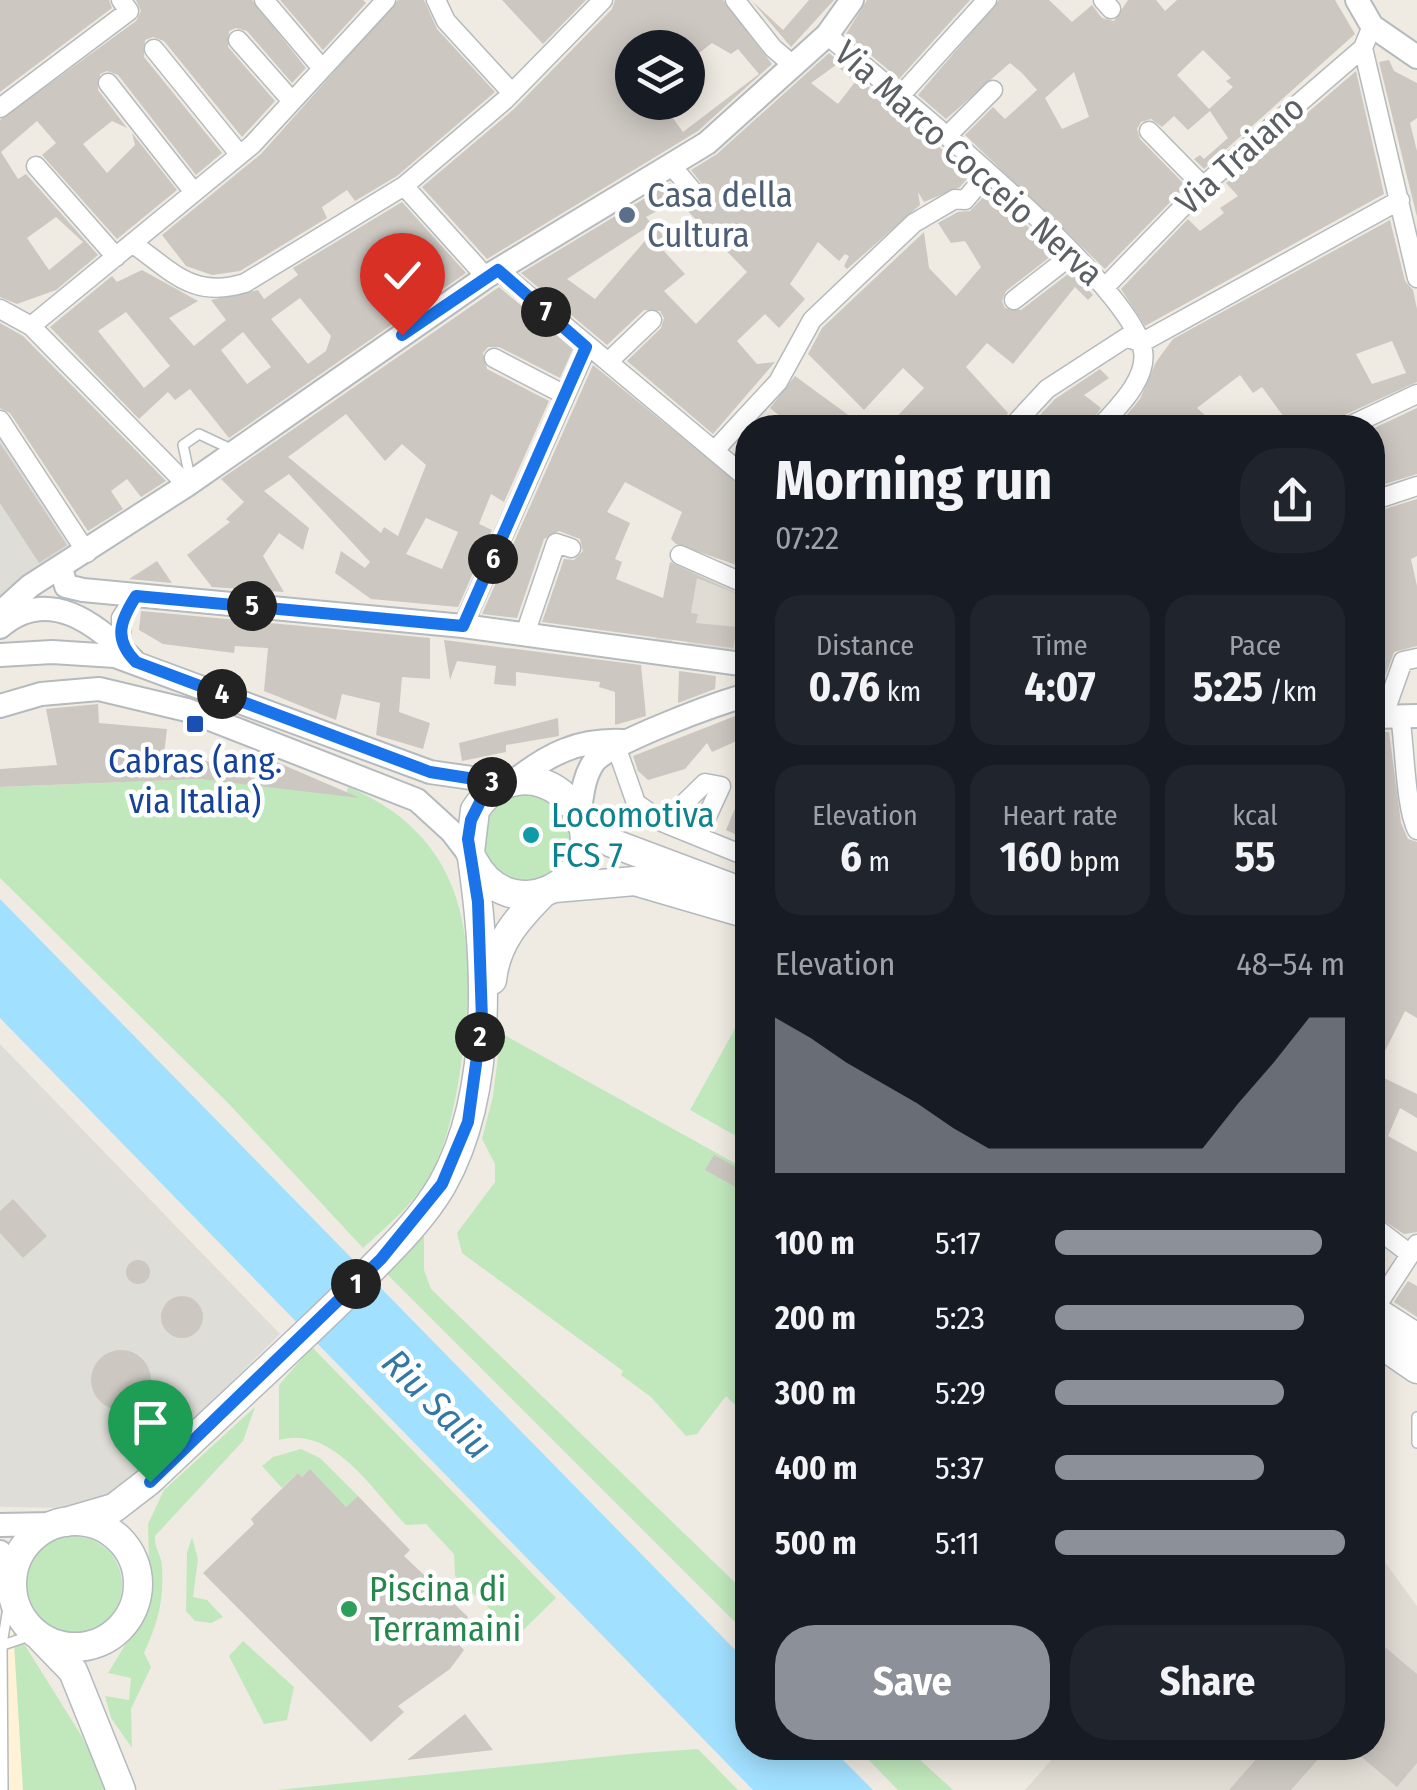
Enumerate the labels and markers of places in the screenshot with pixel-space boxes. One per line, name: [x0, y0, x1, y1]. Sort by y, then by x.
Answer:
place label: Casa della Cultura: [647, 174, 793, 256]
marker: Casa della Cultura: [616, 204, 638, 226]
pin: [360, 233, 445, 336]
pin: 7: [521, 287, 571, 337]
pin: 6: [468, 534, 518, 584]
pin: 5: [227, 581, 277, 631]
pin: 4: [197, 669, 247, 719]
marker: Cabras (ang. via Italia): [184, 713, 206, 735]
place label: Cabras (ang. via Italia): [108, 740, 282, 822]
pin: 3: [467, 757, 517, 807]
place label: Locomotiva FCS 7: [551, 794, 715, 876]
marker: Locomotiva FCS 7: [520, 824, 542, 846]
pin: 2: [455, 1012, 505, 1062]
pin: 1: [331, 1259, 381, 1309]
pin: [108, 1380, 193, 1483]
place label: Piscina di Terramaini: [369, 1568, 521, 1650]
marker: Piscina di Terramaini: [338, 1598, 360, 1620]

